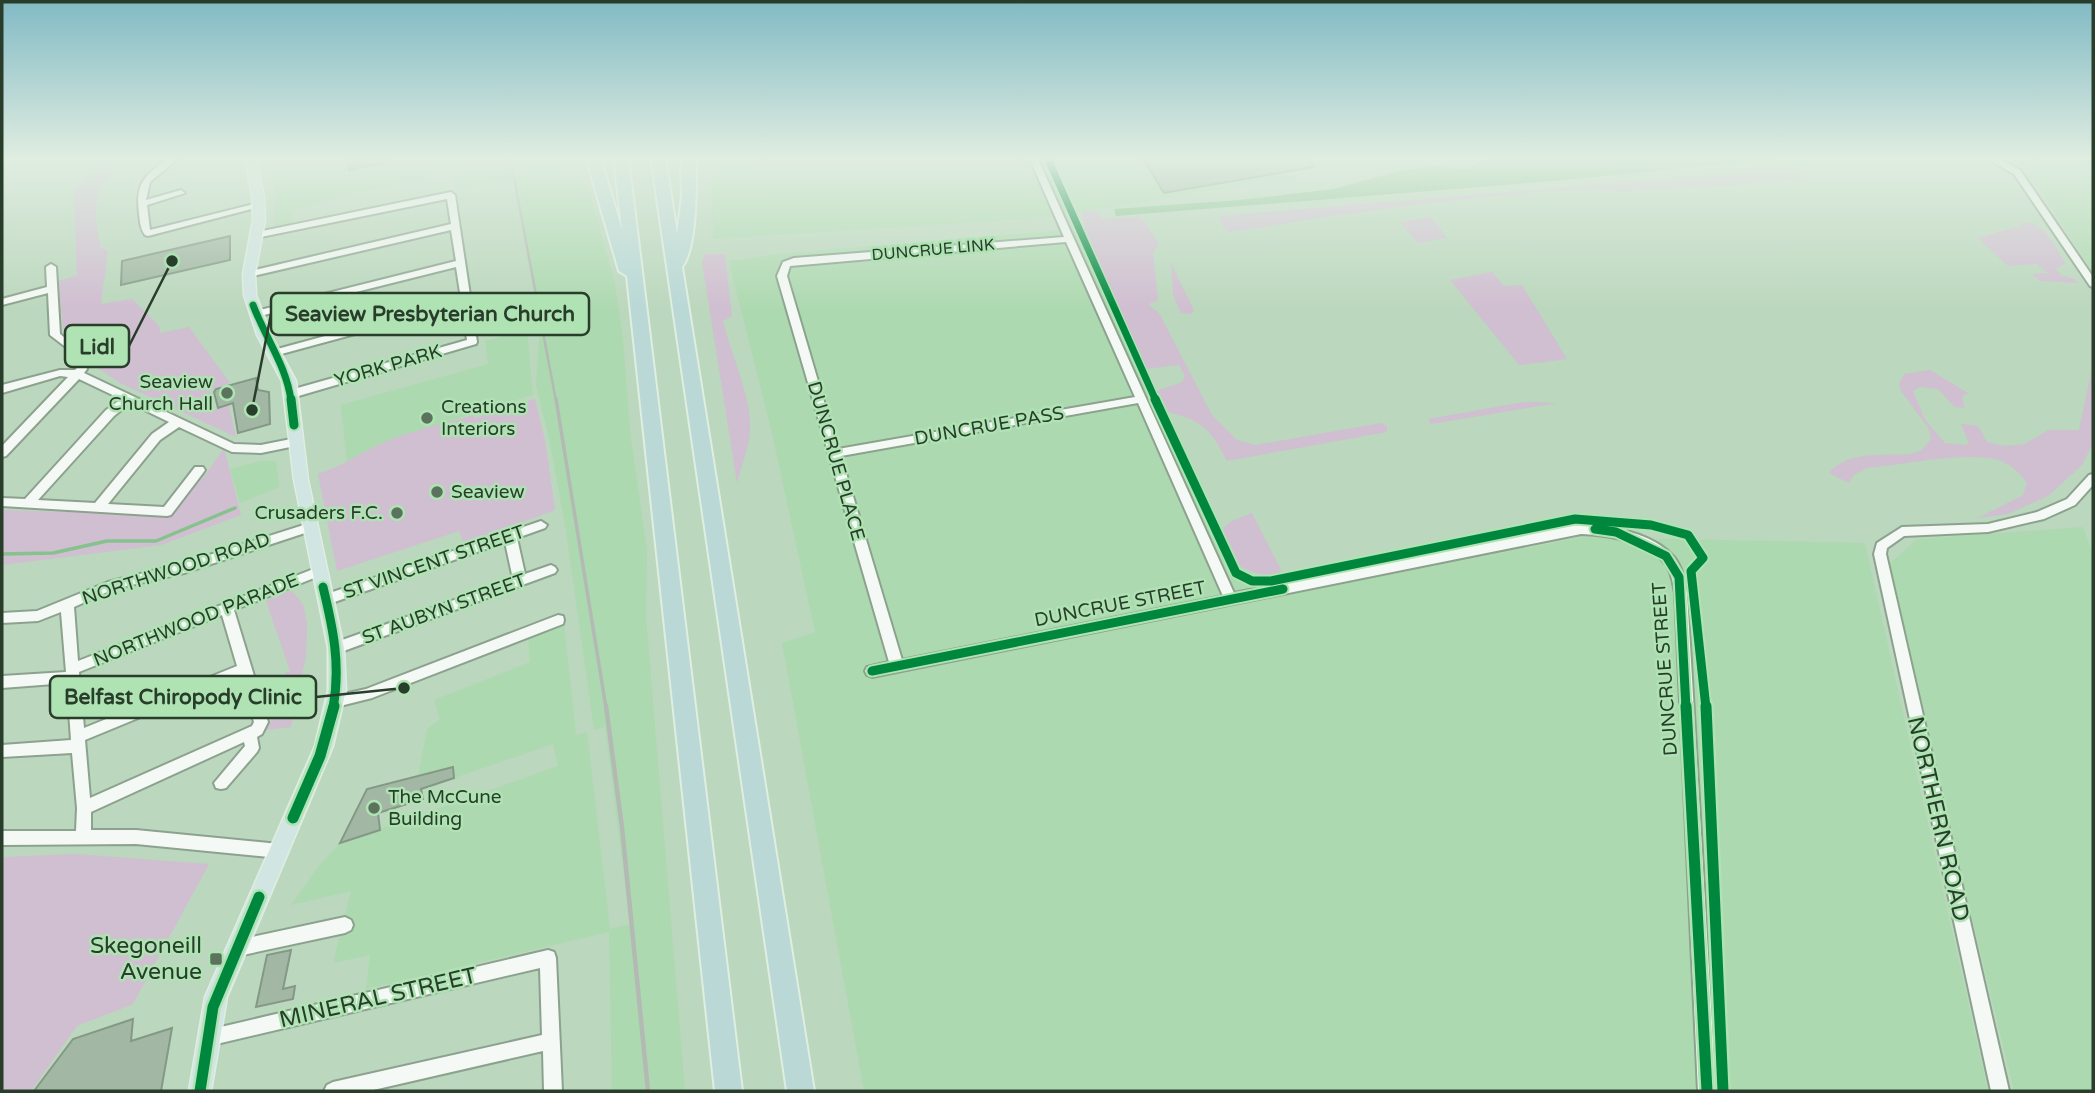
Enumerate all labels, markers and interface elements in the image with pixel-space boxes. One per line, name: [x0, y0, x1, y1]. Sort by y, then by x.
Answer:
street label: DUNCRUE LINK: [871, 235, 996, 265]
callout: Seaview Presbyterian Church: [271, 293, 589, 335]
text: Seaview Presbyterian Church: [285, 302, 575, 327]
callout: Lidl: [65, 325, 129, 367]
text: Lidl: [79, 335, 115, 360]
street label: YORK PARK: [332, 340, 444, 392]
place label: Seaview Church Hall: [109, 371, 213, 415]
street label: DUNCRUE PLACE: [803, 379, 869, 543]
marker: Seaview Church Hall: [219, 385, 235, 401]
place label: Creations Interiors: [441, 396, 527, 440]
street label: DUNCRUE PASS: [912, 402, 1066, 450]
marker: Creations Interiors: [419, 410, 435, 426]
place label: Seaview: [451, 481, 524, 503]
marker: Seaview: [429, 484, 445, 500]
place label: Crusaders F.C.: [254, 502, 383, 524]
marker: Crusaders F.C.: [389, 505, 405, 521]
street label: ST VINCENT STREET: [340, 520, 528, 603]
street label: NORTHWOOD ROAD: [79, 528, 273, 610]
street label: NORTHWOOD PARADE: [90, 569, 302, 671]
street label: ST AUBYN STREET: [359, 569, 529, 649]
street label: DUNCRUE STREET: [1032, 577, 1208, 631]
street label: DUNCRUE STREET: [1648, 581, 1682, 757]
callout: Belfast Chiropody Clinic: [50, 676, 316, 718]
text: Belfast Chiropody Clinic: [64, 685, 302, 710]
street label: NORTHERN ROAD: [1901, 714, 1975, 924]
place label: The McCune Building: [388, 786, 502, 830]
marker: The McCune Building: [366, 800, 382, 816]
place label: Skegoneill Avenue: [90, 932, 202, 986]
marker: Skegoneill Avenue: [208, 951, 224, 967]
street label: MINERAL STREET: [277, 962, 479, 1034]

